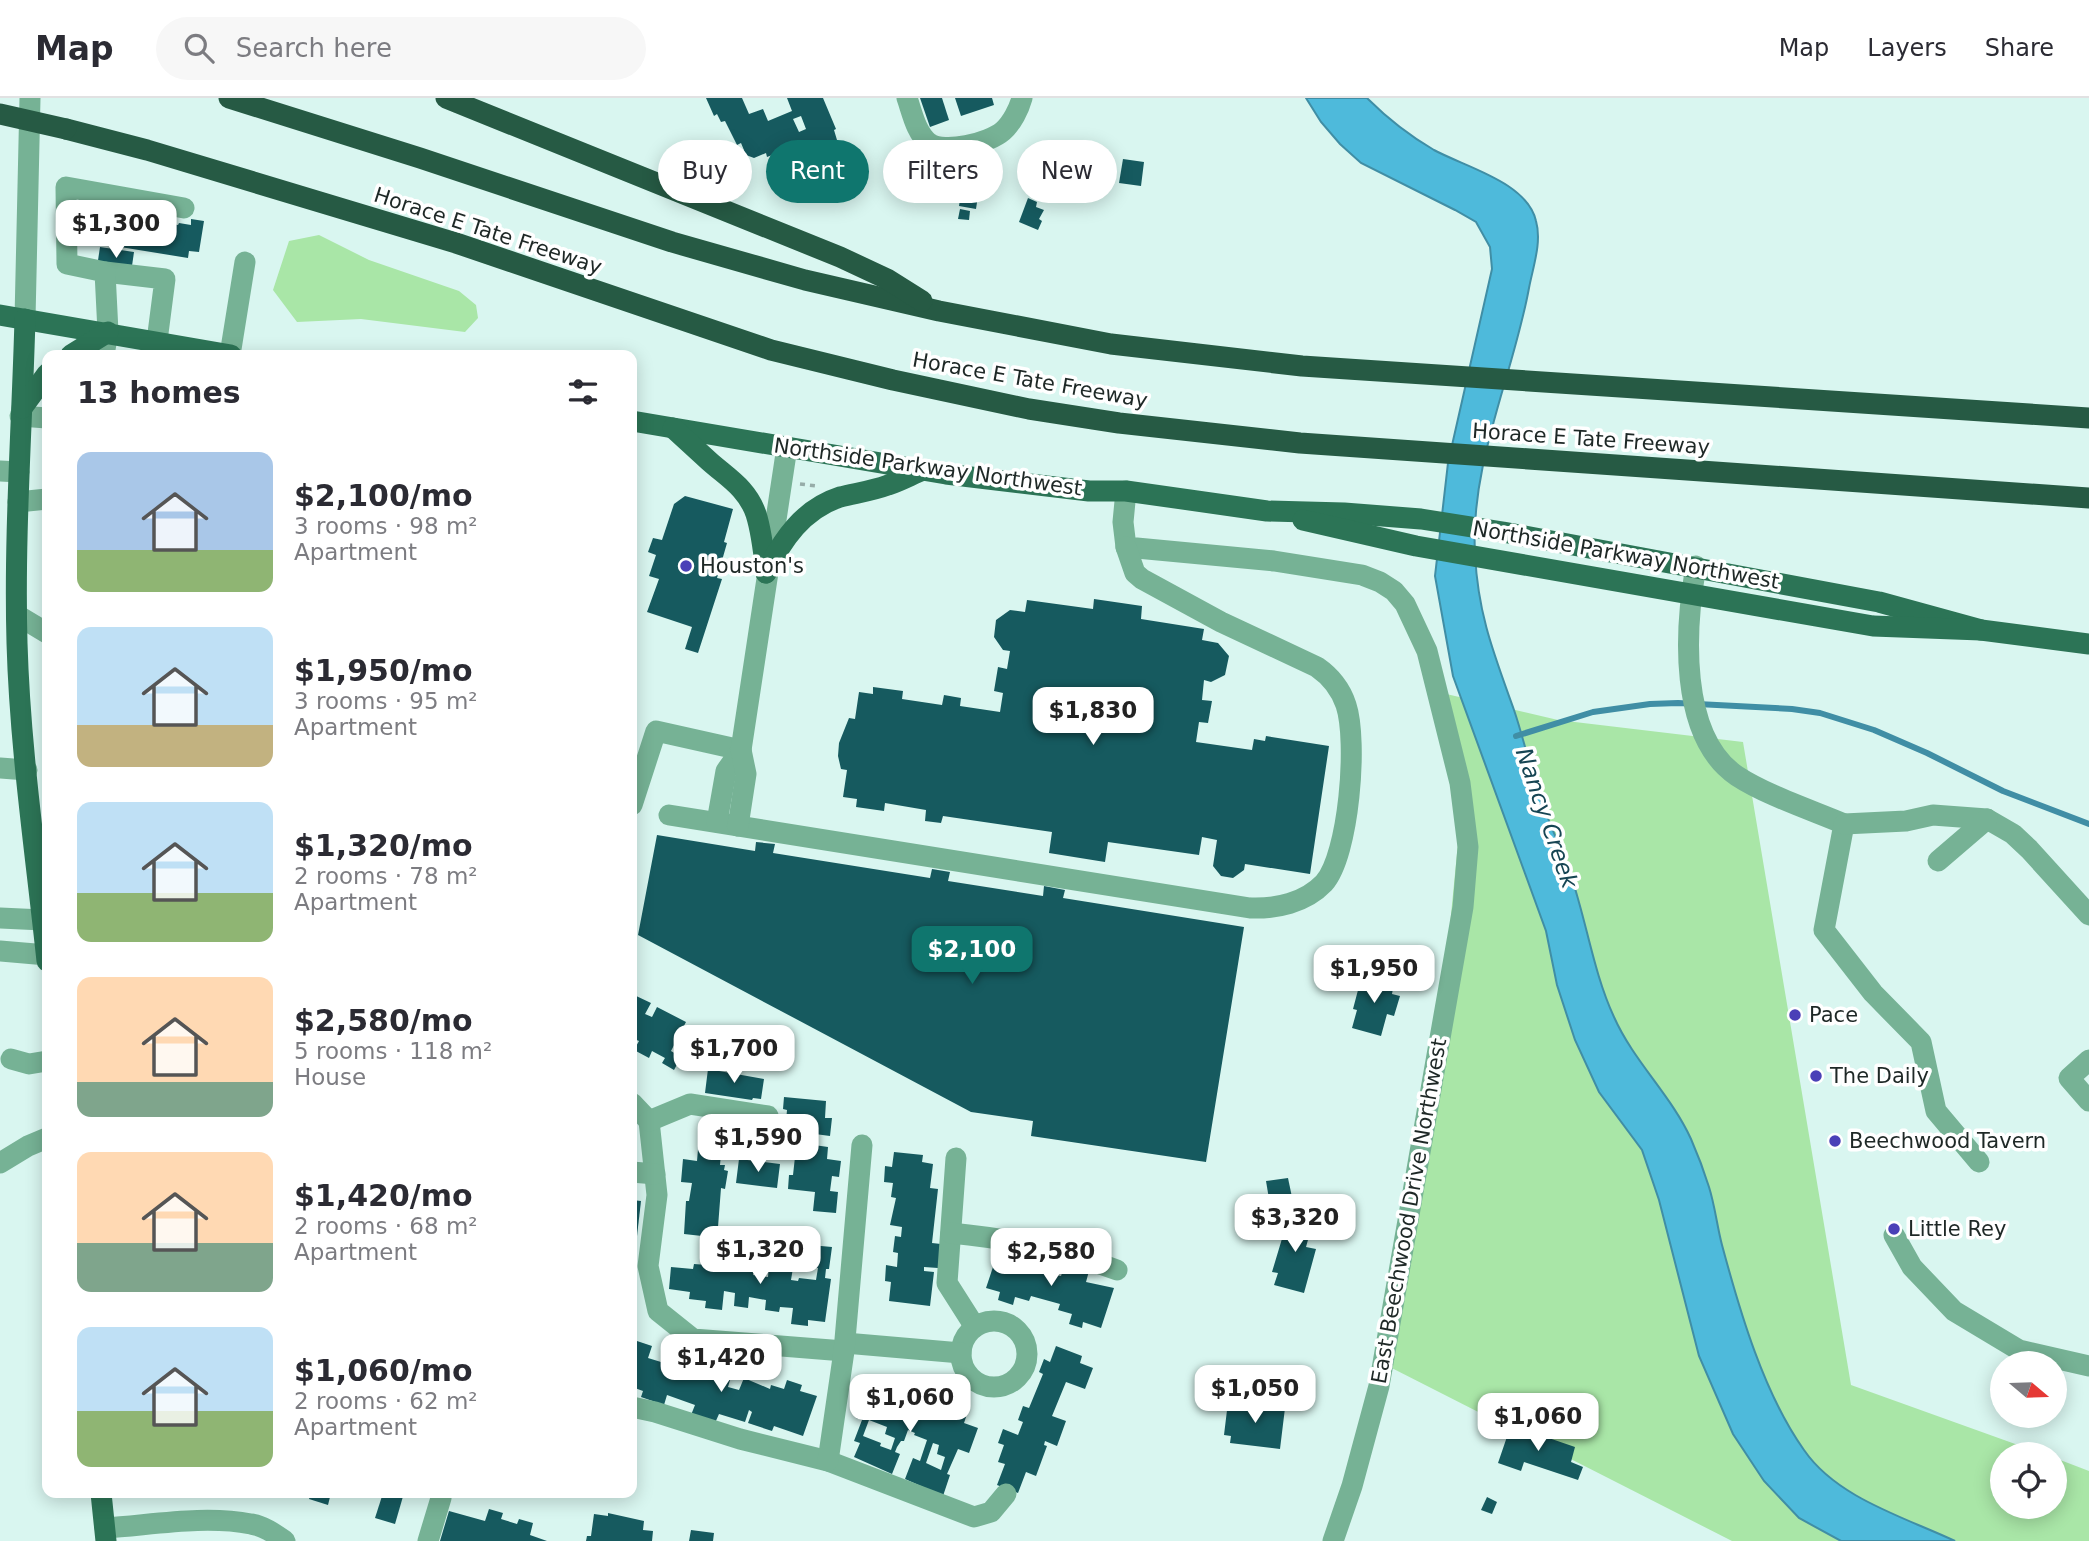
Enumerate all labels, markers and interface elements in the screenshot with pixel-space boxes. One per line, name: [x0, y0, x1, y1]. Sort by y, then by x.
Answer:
search box: [156, 17, 646, 80]
text: Map: [35, 29, 114, 68]
icon: search: [180, 29, 218, 67]
text: Search here: [236, 33, 392, 63]
text: Map: [1779, 34, 1829, 62]
text: Layers: [1867, 34, 1947, 62]
text: Share: [1985, 34, 2054, 62]
chip: Buy: [658, 140, 752, 203]
chip: Rent: [766, 140, 869, 203]
chip: Filters: [883, 140, 1003, 203]
chip: New: [1017, 140, 1117, 203]
street label: Horace E Tate Freeway: [371, 183, 605, 279]
pin: $1,300: [59, 200, 173, 260]
text: $1,300: [72, 210, 160, 236]
street label: Horace E Tate Freeway: [911, 347, 1149, 413]
icon: filters: [564, 373, 602, 411]
text: 13 homes: [77, 375, 241, 410]
street label: Horace E Tate Freeway: [1471, 419, 1711, 459]
street label: Northside Parkway Northwest: [772, 433, 1084, 501]
text: $2,100/mo: [294, 478, 473, 513]
icon: home: [133, 480, 217, 564]
text: 3 rooms · 98 m²: [294, 513, 478, 539]
street label: Northside Parkway Northwest: [1471, 516, 1781, 594]
text: Apartment: [294, 539, 417, 565]
place label: Houston's: [700, 554, 804, 578]
marker: Houston's: [678, 558, 694, 574]
text: $1,950/mo: [294, 653, 473, 688]
icon: home: [133, 655, 217, 739]
text: 3 rooms · 95 m²: [294, 688, 478, 714]
pin: $1,830: [1036, 688, 1150, 747]
text: $1,830: [1049, 697, 1137, 723]
text: Apartment: [294, 714, 417, 740]
water label: Nancy Creek: [1511, 744, 1584, 893]
text: $1,320/mo: [294, 828, 473, 863]
icon: home: [133, 830, 217, 914]
text: 2 rooms · 78 m²: [294, 863, 478, 889]
text: Apartment: [294, 889, 417, 915]
pin: $2,100: [915, 926, 1029, 986]
text: $2,100: [928, 936, 1016, 962]
pin: $1,950: [1317, 946, 1431, 1005]
text: $1,950: [1330, 955, 1418, 981]
text: $2,580/mo: [294, 1003, 473, 1038]
place label: Pace: [1809, 1003, 1858, 1027]
icon: home: [133, 1005, 217, 1089]
marker: Pace: [1787, 1007, 1803, 1023]
pin: $1,700: [677, 1026, 791, 1085]
text: $1,700: [690, 1035, 778, 1061]
street label: East Beechwood Drive Northwest: [1367, 1036, 1451, 1386]
text: 5 rooms · 118 m²: [294, 1038, 492, 1064]
text: House: [294, 1064, 366, 1090]
place label: The Daily: [1829, 1064, 1929, 1088]
marker: The Daily: [1808, 1068, 1824, 1084]
pin: $1,590: [701, 1114, 815, 1174]
text: $1,590: [714, 1124, 802, 1150]
place label: Beechwood Tavern: [1849, 1129, 2046, 1153]
marker: Beechwood Tavern: [1827, 1133, 1843, 1149]
text: $1,420/mo: [294, 1178, 473, 1213]
icon: home: [133, 1180, 217, 1264]
pin: $3,320: [1238, 1194, 1352, 1254]
text: $3,320: [1251, 1204, 1339, 1230]
text: 2 rooms · 68 m²: [294, 1213, 478, 1239]
place label: Little Rey: [1908, 1217, 2006, 1241]
marker: Little Rey: [1886, 1221, 1902, 1237]
pin: $1,320: [703, 1226, 817, 1286]
pin: $2,580: [994, 1228, 1108, 1288]
text: $1,320: [716, 1236, 804, 1262]
text: $2,580: [1007, 1238, 1095, 1264]
text: Apartment: [294, 1239, 417, 1265]
pin: $1,420: [664, 1334, 778, 1394]
text: $1,420: [677, 1344, 765, 1370]
north arrow: [1990, 1351, 2067, 1428]
map controls: [1990, 1351, 2067, 1519]
text: $1,060/mo: [294, 1353, 473, 1388]
icon: home: [133, 1355, 217, 1439]
pin: $1,050: [1198, 1366, 1312, 1425]
pin: $1,060: [853, 1374, 967, 1434]
text: $1,050: [1211, 1375, 1299, 1401]
text: $1,060: [866, 1384, 954, 1410]
text: 2 rooms · 62 m²: [294, 1388, 478, 1414]
pin: $1,060: [1481, 1394, 1595, 1453]
text: $1,060: [1494, 1403, 1582, 1429]
text: Apartment: [294, 1414, 417, 1440]
button: locate: [1990, 1442, 2067, 1519]

